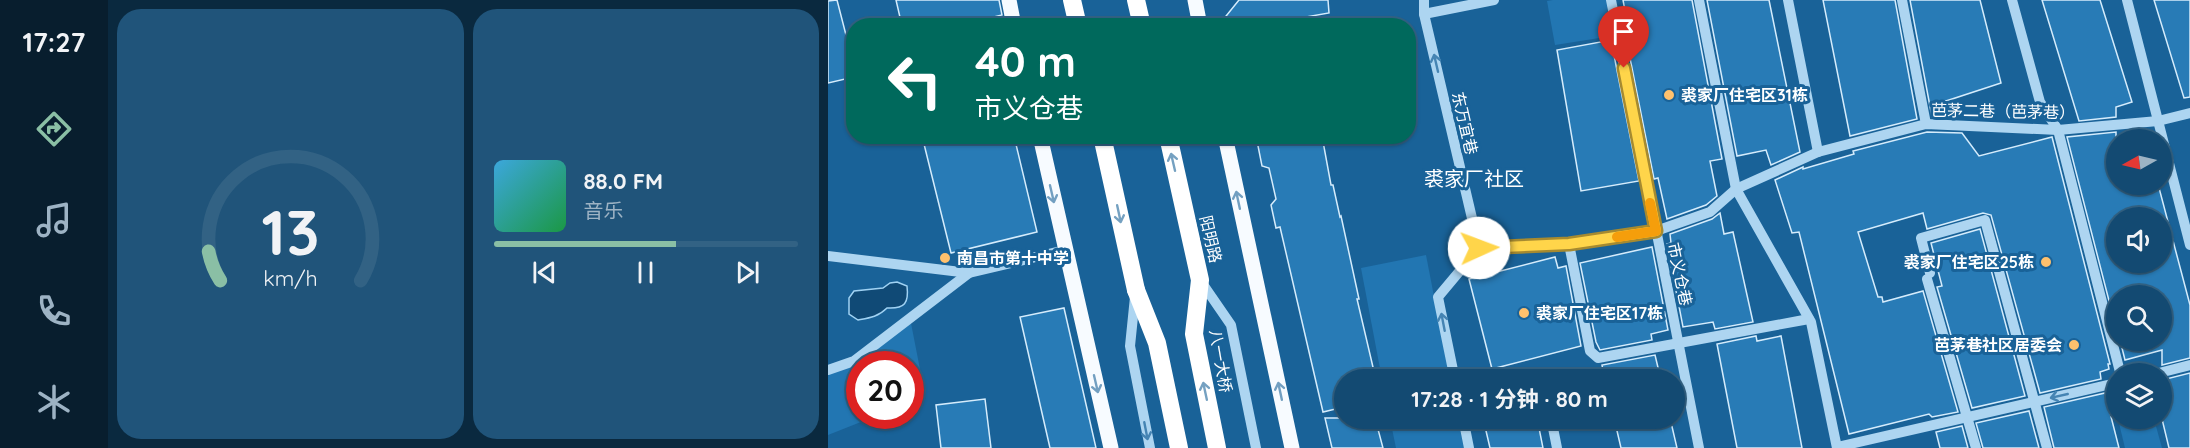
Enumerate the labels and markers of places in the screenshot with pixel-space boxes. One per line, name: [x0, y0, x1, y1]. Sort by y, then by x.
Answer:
pin: [1598, 6, 1649, 68]
place label: 裘家厂住宅区31栋: [1681, 85, 1808, 105]
marker: 裘家厂住宅区31栋: [1662, 88, 1676, 102]
place label: 南昌市第十中学: [957, 248, 1069, 268]
marker: 南昌市第十中学: [938, 251, 952, 265]
place label: 裘家厂住宅区25栋: [1904, 252, 2034, 272]
marker: 裘家厂住宅区25栋: [2039, 255, 2053, 269]
place label: 裘家厂住宅区17栋: [1536, 303, 1663, 323]
marker: 裘家厂住宅区17栋: [1517, 306, 1531, 320]
place label: 芭茅巷社区居委会: [1934, 335, 2062, 355]
marker: 芭茅巷社区居委会: [2067, 338, 2081, 352]

